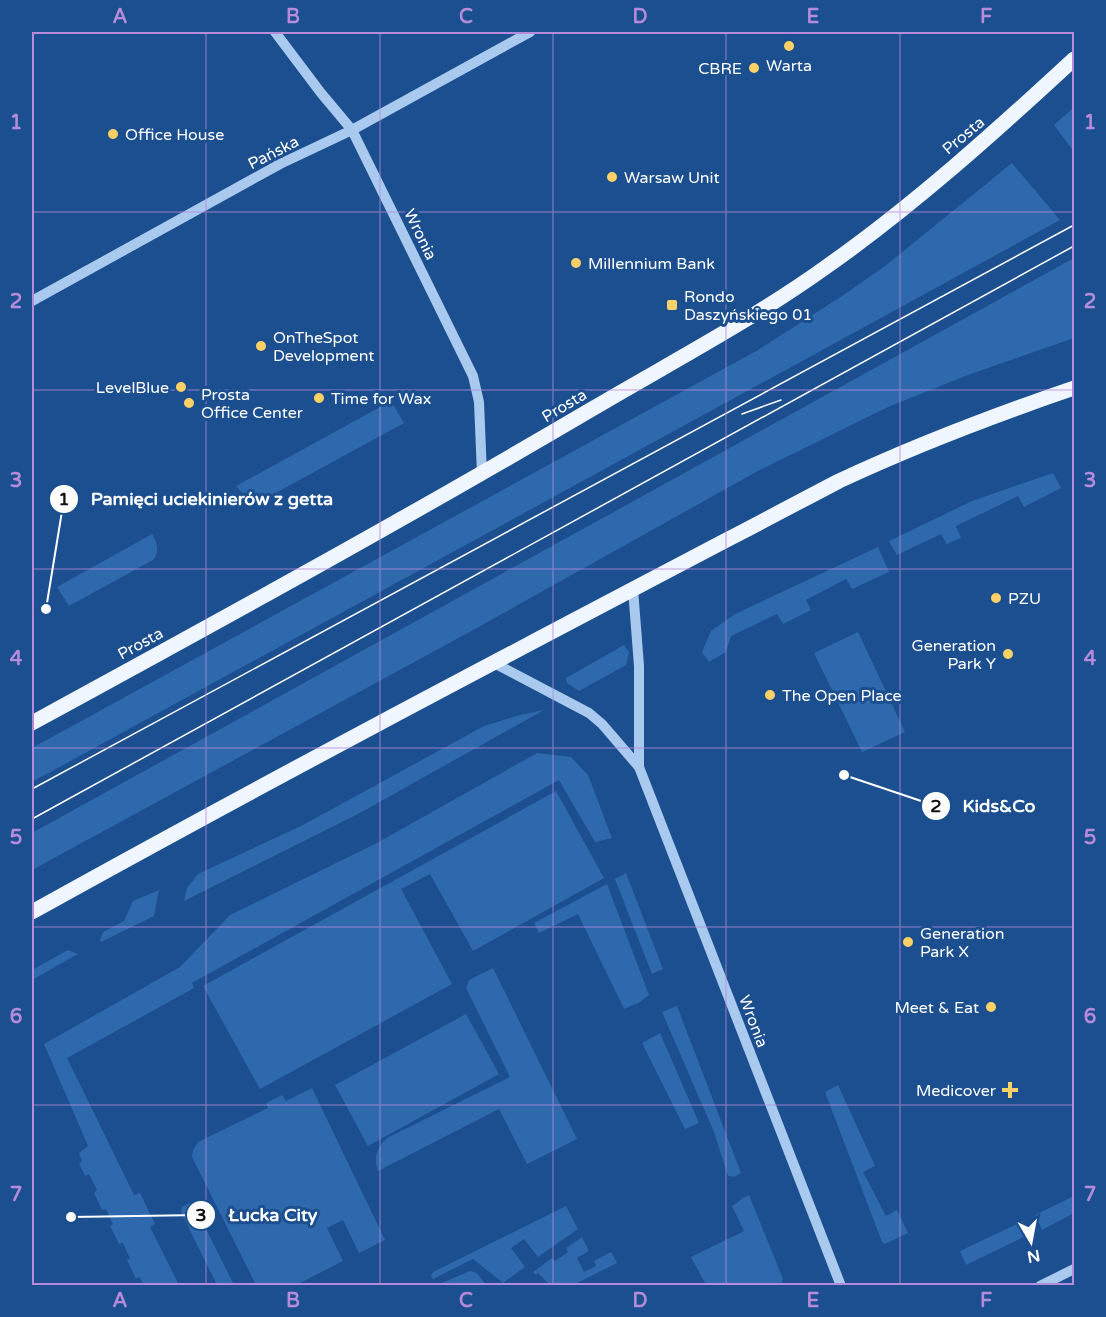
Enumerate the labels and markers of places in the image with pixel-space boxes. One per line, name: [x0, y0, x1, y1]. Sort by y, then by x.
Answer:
marker: Warta: [782, 39, 796, 53]
place label: Warta: [766, 56, 812, 76]
place label: CBRE: [698, 59, 742, 79]
marker: CBRE: [747, 61, 761, 75]
place label: Office House: [125, 125, 224, 145]
marker: Office House: [106, 127, 120, 141]
place label: Warsaw Unit: [624, 168, 720, 188]
marker: Warsaw Unit: [605, 170, 619, 184]
place label: Millennium Bank: [588, 254, 715, 274]
marker: Millennium Bank: [569, 256, 583, 270]
place label: Rondo Daszyńskiego 01: [684, 287, 812, 325]
marker: Rondo Daszyńskiego 01: [665, 298, 679, 312]
place label: OnTheSpot Development: [273, 328, 374, 366]
marker: OnTheSpot Development: [254, 339, 268, 353]
place label: LevelBlue: [96, 378, 169, 398]
marker: LevelBlue: [174, 380, 188, 394]
place label: Prosta Office Center: [201, 385, 304, 423]
place label: Time for Wax: [331, 389, 431, 409]
marker: Time for Wax: [312, 391, 326, 405]
marker: Prosta Office Center: [182, 396, 196, 410]
callout: Pamięci uciekinierów z getta: [49, 481, 345, 517]
place label: PZU: [1008, 589, 1041, 609]
marker: PZU: [989, 591, 1003, 605]
place label: Generation Park Y: [912, 636, 996, 674]
marker: Generation Park Y: [1001, 647, 1015, 661]
place label: The Open Place: [782, 686, 902, 706]
marker: The Open Place: [763, 688, 777, 702]
callout: Kids&Co: [921, 788, 1048, 824]
place label: Generation Park X: [920, 924, 1004, 962]
marker: Generation Park X: [901, 935, 915, 949]
place label: Meet & Eat: [895, 998, 979, 1018]
marker: Meet & Eat: [984, 1000, 998, 1014]
place label: Medicover: [916, 1081, 997, 1101]
marker: Medicover: [1001, 1081, 1019, 1099]
callout: Łucka City: [186, 1197, 329, 1233]

